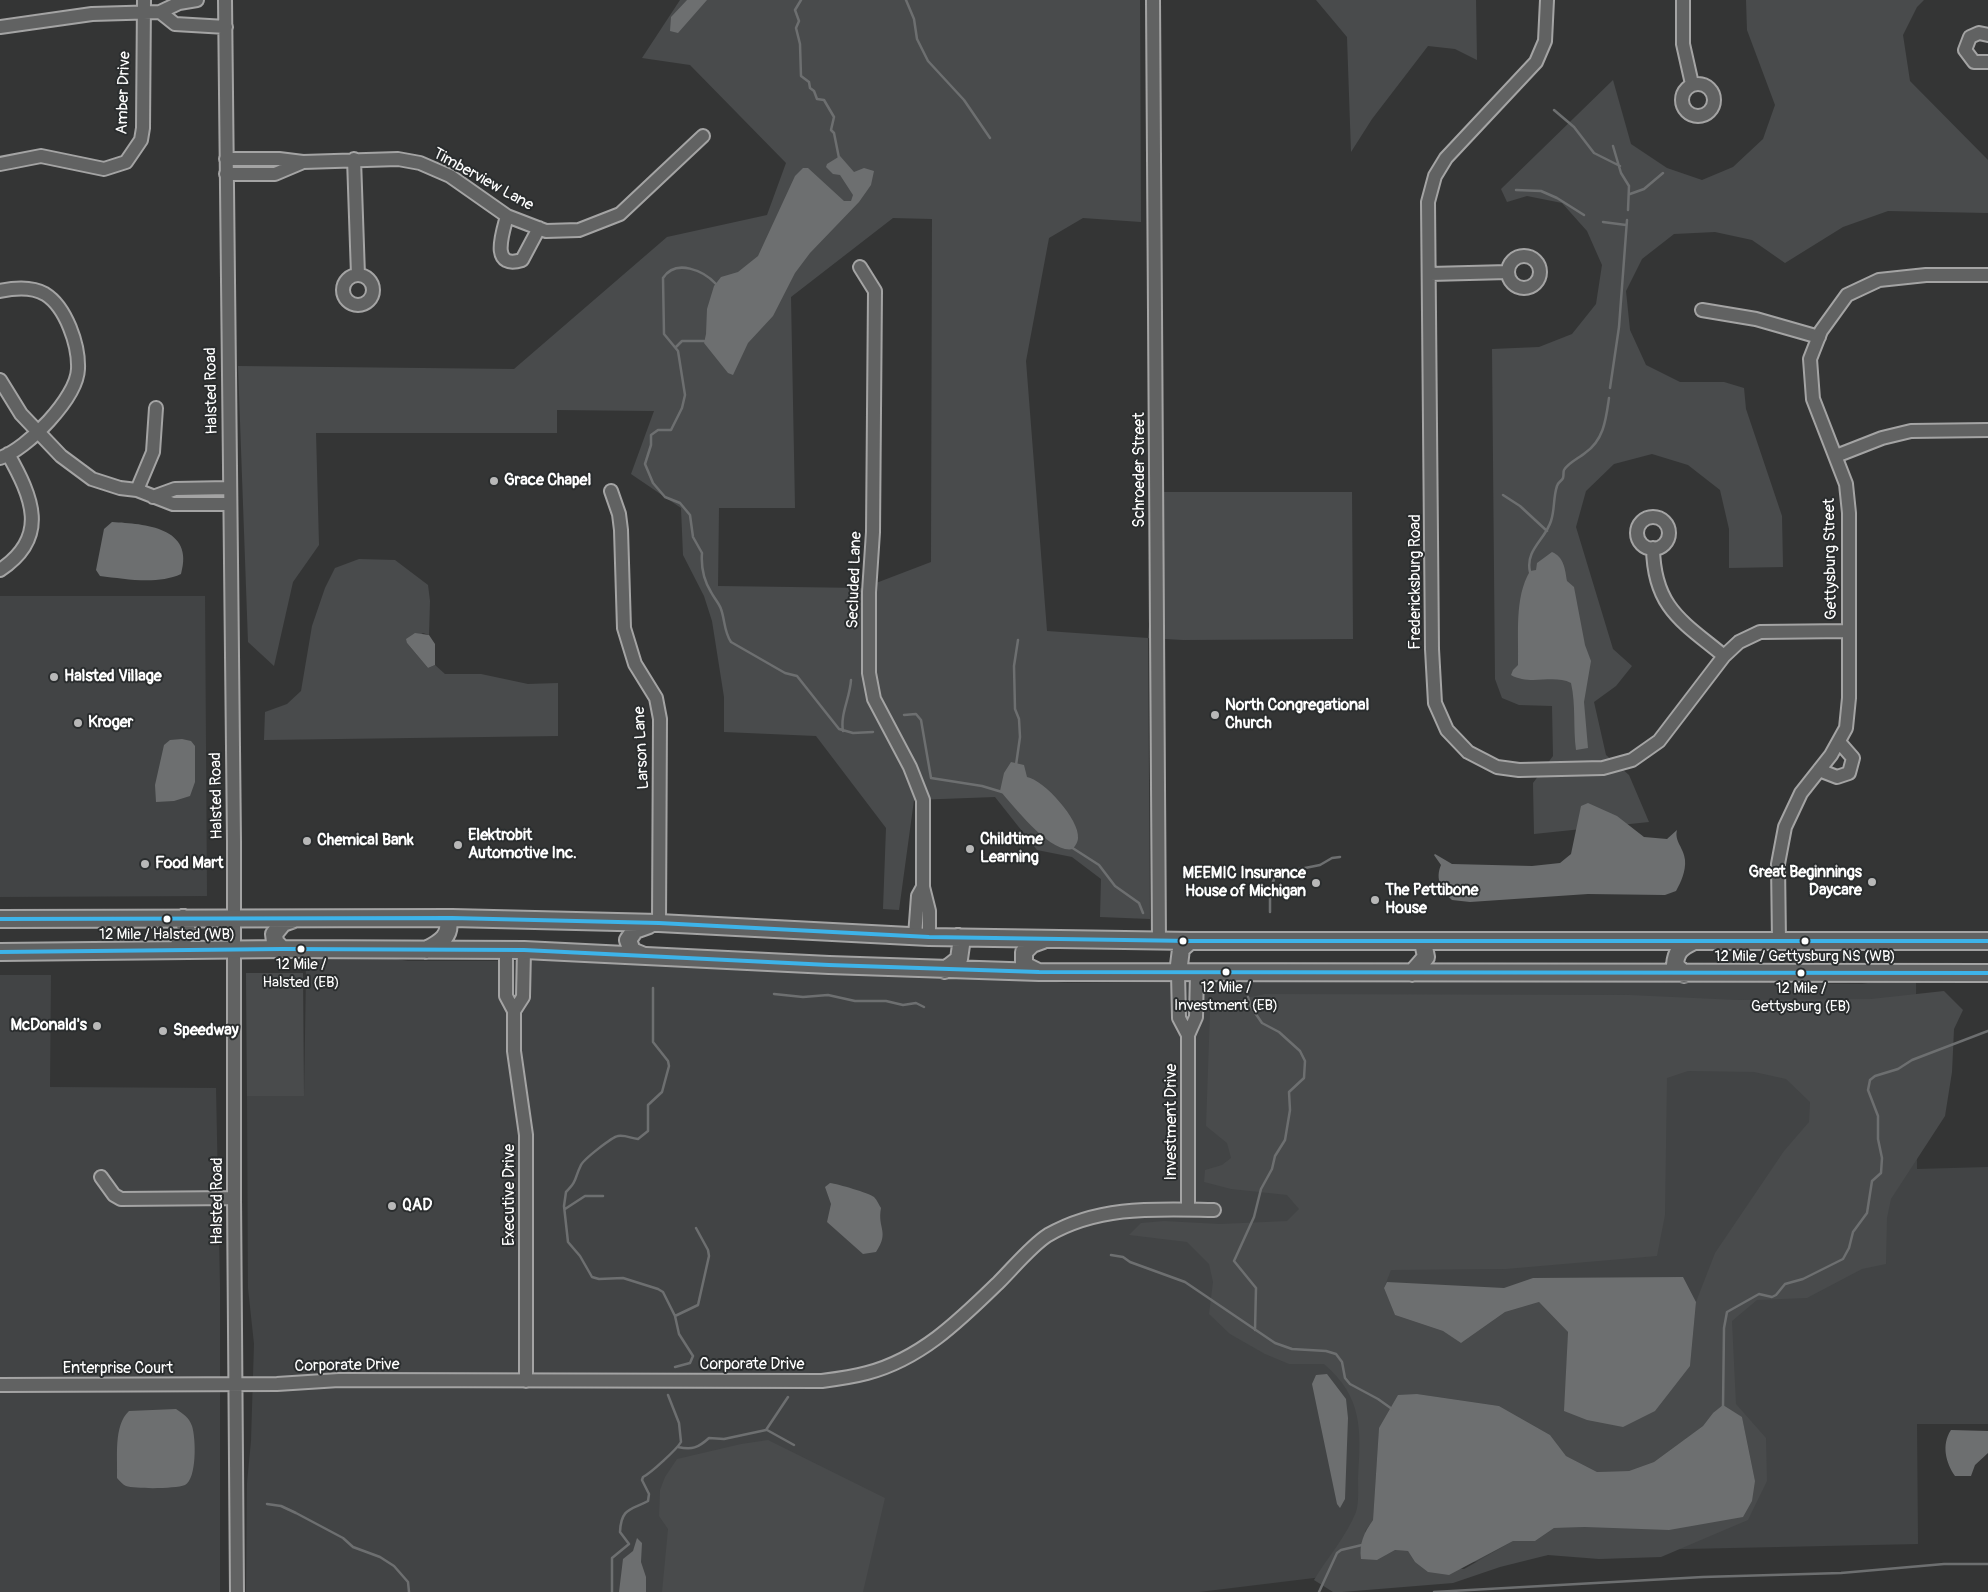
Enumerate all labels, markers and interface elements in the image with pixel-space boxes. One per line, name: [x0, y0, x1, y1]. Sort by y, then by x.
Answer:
street label: Amber Drive: [113, 51, 135, 135]
street label: Timberview Lane: [429, 144, 537, 216]
street label: Halsted Road: [202, 347, 222, 435]
street label: Schroeder Street: [1130, 412, 1150, 528]
place label: Grace Chapel: [504, 471, 591, 491]
marker: Grace Chapel: [488, 475, 500, 487]
street label: Gettysburg Street: [1820, 498, 1842, 620]
street label: Fredericksburg Road: [1406, 514, 1426, 650]
street label: Secluded Lane: [844, 531, 866, 629]
place label: Halsted Village: [64, 667, 162, 687]
marker: Halsted Village: [48, 671, 60, 683]
place label: North Congregational Church: [1225, 696, 1369, 734]
street label: Larson Lane: [630, 706, 654, 790]
marker: North Congregational Church: [1209, 709, 1221, 721]
place label: Kroger: [88, 713, 133, 733]
marker: Kroger: [72, 717, 84, 729]
street label: Halsted Road: [207, 752, 227, 840]
place label: Elektrobit Automotive Inc.: [468, 826, 577, 864]
place label: Childtime Learning: [980, 830, 1043, 868]
place label: Chemical Bank: [317, 831, 414, 851]
marker: Chemical Bank: [301, 835, 313, 847]
marker: Elektrobit Automotive Inc.: [452, 839, 464, 851]
marker: Childtime Learning: [964, 843, 976, 855]
place label: Food Mart: [155, 854, 223, 874]
marker: Food Mart: [139, 858, 151, 870]
place label: Great Beginnings Daycare: [1748, 863, 1862, 901]
place label: MEEMIC Insurance House of Michigan: [1183, 864, 1306, 902]
marker: Great Beginnings Daycare: [1866, 876, 1878, 888]
marker: MEEMIC Insurance House of Michigan: [1310, 877, 1322, 889]
place label: The Pettibone House: [1385, 881, 1478, 919]
marker: The Pettibone House: [1369, 894, 1381, 906]
marker: 12 Mile / Halsted (WB): [162, 914, 172, 924]
place label: 12 Mile / Halsted (WB): [99, 926, 235, 944]
unlabelled marker: [1178, 936, 1188, 946]
marker: 12 Mile / Gettysburg NS (WB): [1800, 936, 1810, 946]
marker: 12 Mile / Halsted (EB): [296, 944, 306, 954]
place label: 12 Mile / Gettysburg NS (WB): [1715, 948, 1895, 966]
place label: 12 Mile / Halsted (EB): [262, 956, 340, 991]
marker: 12 Mile / Investment (EB): [1221, 967, 1231, 977]
marker: 12 Mile / Gettysburg (EB): [1796, 968, 1806, 978]
place label: 12 Mile / Investment (EB): [1174, 979, 1278, 1014]
place label: 12 Mile / Gettysburg (EB): [1751, 980, 1851, 1015]
place label: McDonald's: [10, 1016, 87, 1036]
marker: McDonald's: [91, 1020, 103, 1032]
place label: Speedway: [173, 1021, 239, 1041]
marker: Speedway: [157, 1025, 169, 1037]
street label: Investment Drive: [1162, 1063, 1182, 1181]
street label: Executive Drive: [500, 1144, 520, 1246]
street label: Halsted Road: [208, 1157, 228, 1245]
place label: QAD: [402, 1196, 432, 1216]
marker: QAD: [386, 1200, 398, 1212]
street label: Corporate Drive: [294, 1355, 400, 1377]
street label: Corporate Drive: [700, 1355, 804, 1375]
street label: Enterprise Court: [63, 1359, 173, 1379]

